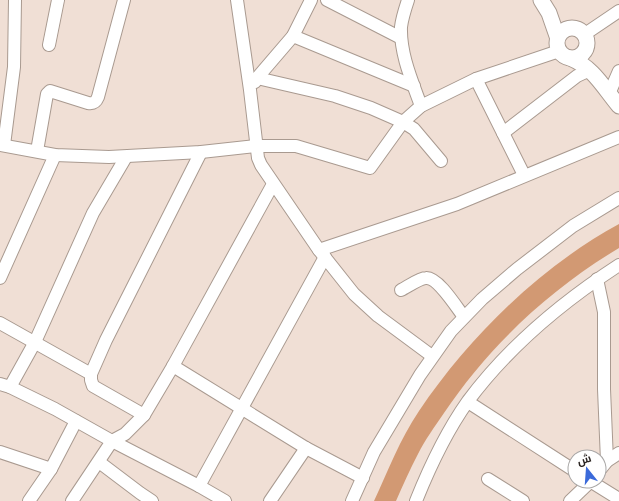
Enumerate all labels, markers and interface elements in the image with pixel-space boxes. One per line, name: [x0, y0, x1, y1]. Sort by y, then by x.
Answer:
north arrow: [567, 449, 607, 489]
text: ش: [576, 452, 593, 468]

